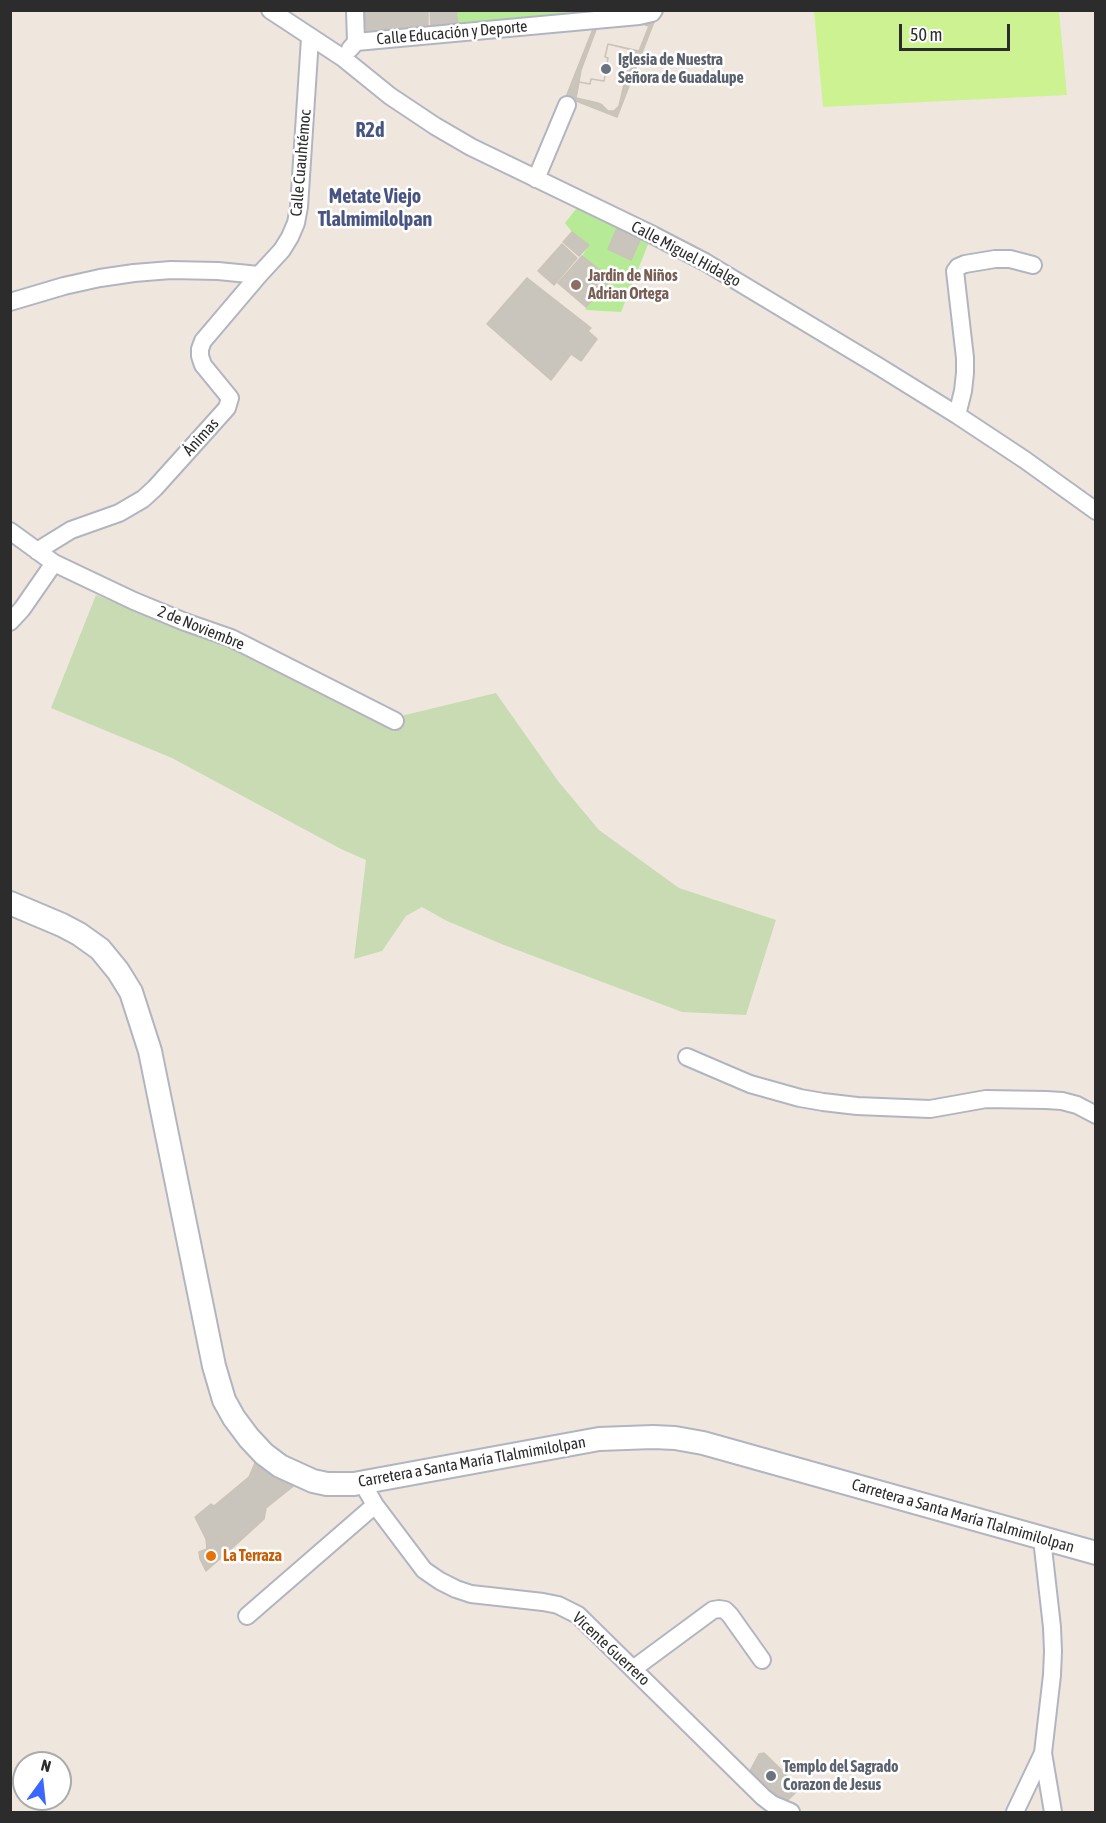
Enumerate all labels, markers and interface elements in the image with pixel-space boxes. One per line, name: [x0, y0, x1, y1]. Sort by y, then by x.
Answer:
scale bar: [902, 12, 1013, 50]
street label: Calle Educación y Deporte: [376, 17, 528, 49]
text: 50 m: [910, 24, 942, 45]
place label: Iglesia de Nuestra Señora de Guadalupe: [618, 50, 744, 88]
marker: Iglesia de Nuestra Señora de Guadalupe: [599, 62, 613, 76]
street label: Calle Cuauhtémoc: [287, 109, 315, 217]
district label: R2d: [356, 119, 384, 143]
district label: Metate Viejo Tlalmimilolpan: [318, 185, 432, 232]
street label: Calle Miguel Hidalgo: [628, 217, 744, 291]
place label: Jardin de Niños Adrian Ortega: [588, 266, 678, 304]
marker: Jardin de Niños Adrian Ortega: [569, 278, 583, 292]
street label: Ánimas: [179, 414, 223, 460]
street label: 2 de Noviembre: [155, 602, 247, 654]
street label: Carretera a Santa María Tlalmimilolpan: [357, 1433, 587, 1491]
street label: Carretera a Santa María Tlalmimilolpan: [849, 1475, 1077, 1557]
place label: La Terraza: [223, 1546, 282, 1566]
marker: La Terraza: [204, 1549, 218, 1563]
street label: Vicente Guerrero: [568, 1608, 654, 1690]
north arrow: [12, 1751, 72, 1811]
text: N: [39, 1756, 53, 1775]
place label: Templo del Sagrado Corazon de Jesus: [783, 1757, 898, 1795]
marker: Templo del Sagrado Corazon de Jesus: [764, 1769, 778, 1783]

